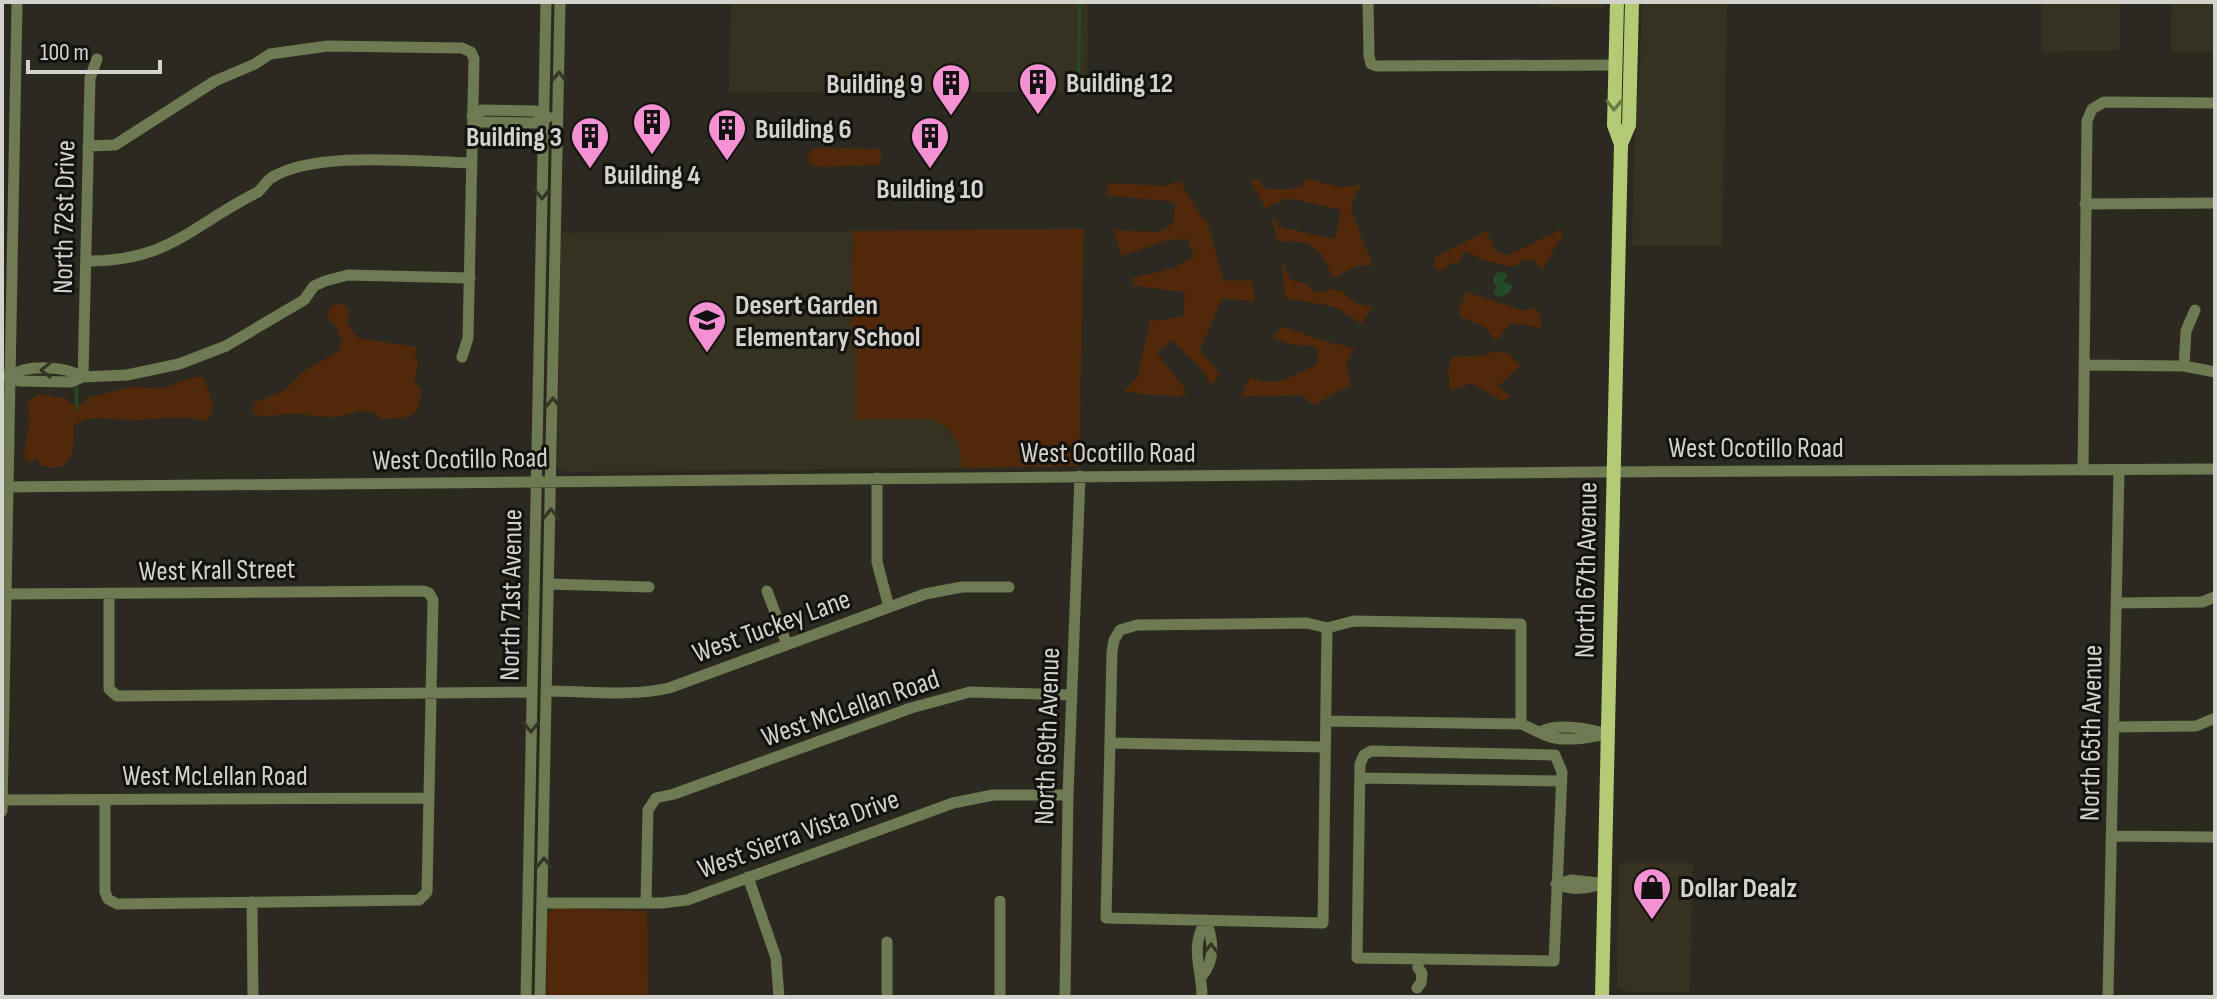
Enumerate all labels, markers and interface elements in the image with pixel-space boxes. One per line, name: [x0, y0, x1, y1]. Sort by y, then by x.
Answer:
scale bar: [28, 24, 160, 74]
text: 100 m: [40, 38, 89, 67]
building icon: Building 12: [1017, 61, 1059, 116]
building icon: Building 9: [930, 62, 972, 117]
place label: Building 12: [1066, 67, 1173, 100]
place label: Building 9: [826, 68, 923, 101]
one-way arrow: [550, 70, 567, 83]
one-way arrow: [1605, 99, 1623, 112]
building icon: Building 4: [631, 101, 673, 156]
building icon: Building 6: [706, 107, 748, 162]
place label: Building 6: [755, 113, 852, 146]
building icon: Building 3: [569, 115, 611, 170]
building icon: Building 10: [909, 115, 951, 170]
place label: Building 3: [466, 121, 562, 154]
street label: North 72st Drive: [47, 140, 82, 294]
place label: Building 4: [604, 159, 700, 192]
place label: Building 10: [876, 173, 984, 206]
one-way arrow: [533, 188, 551, 201]
place label: Desert Garden Elementary School: [735, 289, 921, 354]
school or university icon: Desert Garden Elementary School: [686, 299, 728, 354]
one-way arrow: [39, 361, 52, 378]
one-way arrow: [544, 396, 562, 409]
street label: West Ocotillo Road: [1668, 432, 1844, 465]
street label: West Ocotillo Road: [1020, 437, 1196, 470]
street label: West Ocotillo Road: [372, 441, 548, 478]
street label: North 67th Avenue: [1568, 482, 1605, 659]
one-way arrow: [542, 507, 559, 520]
street label: North 71st Avenue: [494, 509, 529, 681]
street label: West Krall Street: [138, 553, 296, 588]
street label: West Tuckey Lane: [688, 583, 855, 670]
street label: North 65th Avenue: [2073, 645, 2110, 821]
street label: North 69th Avenue: [1028, 647, 1067, 825]
street label: West McLellan Road: [757, 663, 944, 754]
one-way arrow: [522, 721, 540, 734]
street label: West McLellan Road: [122, 760, 308, 793]
street label: West Sierra Vista Drive: [693, 783, 904, 886]
one-way arrow: [535, 856, 553, 869]
shop icon: Dollar Dealz: [1631, 866, 1673, 921]
place label: Dollar Dealz: [1680, 872, 1797, 905]
one-way arrow: [1203, 942, 1220, 955]

